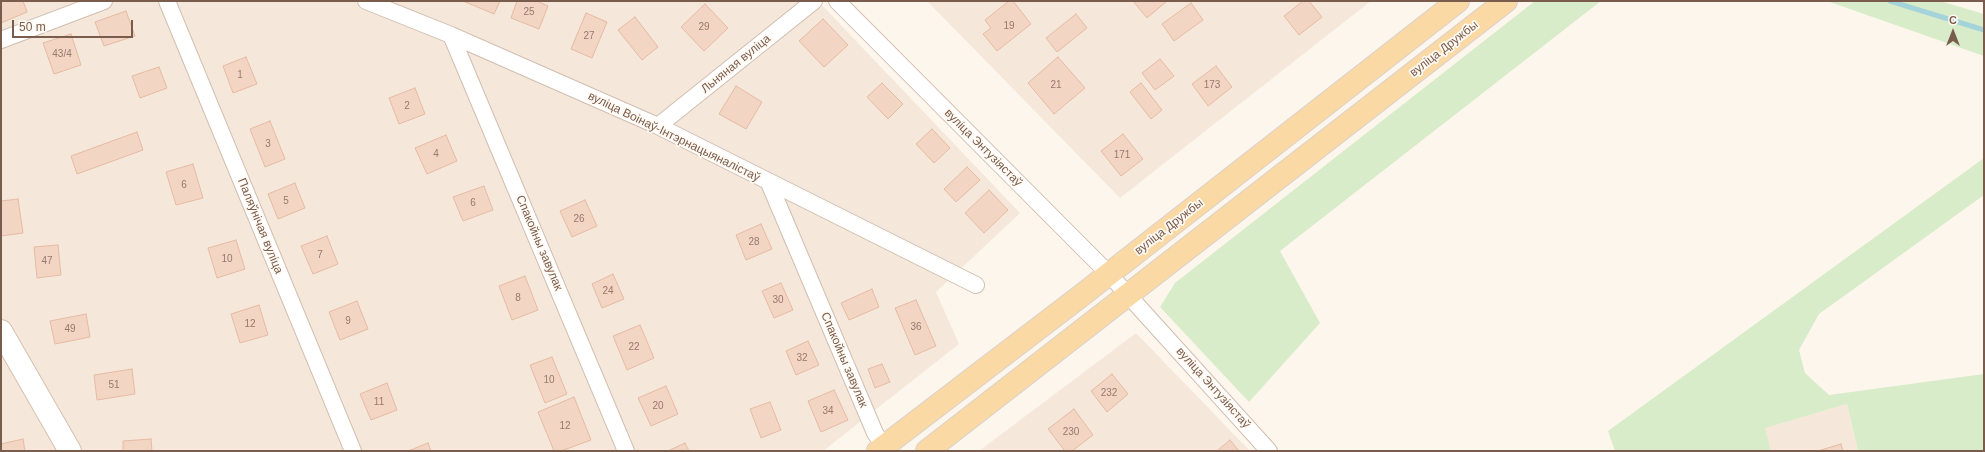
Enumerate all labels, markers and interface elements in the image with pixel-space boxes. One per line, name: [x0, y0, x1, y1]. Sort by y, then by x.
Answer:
house number: 25: [523, 6, 535, 18]
scale bar: [14, 12, 135, 38]
north arrow: [1933, 12, 1973, 52]
text: С: [1949, 14, 1957, 26]
street label: вуліца Дружбы: [1407, 18, 1481, 80]
text: 50 m: [19, 20, 46, 34]
house number: 19: [1003, 20, 1015, 32]
house number: 29: [698, 21, 710, 33]
house number: 27: [583, 30, 595, 42]
street label: Льняная вуліца: [698, 32, 774, 96]
house number: 43/4: [52, 48, 72, 60]
house number: 1: [237, 69, 243, 81]
house number: 21: [1050, 79, 1062, 91]
house number: 173: [1204, 79, 1220, 91]
street label: вуліца Воінаў-Інтэрнацыяналістаў: [586, 89, 762, 185]
house number: 2: [404, 100, 410, 112]
street label: вуліца Энтузіястаў: [941, 106, 1025, 190]
house number: 3: [265, 138, 271, 150]
house number: 4: [433, 148, 439, 160]
house number: 171: [1114, 149, 1130, 161]
street label: Паляўнічая вуліца: [234, 176, 286, 276]
house number: 6: [181, 179, 187, 191]
street label: Спакойны завулак: [512, 193, 566, 293]
house number: 5: [283, 195, 289, 207]
street label: вуліца Дружбы: [1132, 196, 1206, 258]
house number: 6: [470, 197, 476, 209]
house number: 26: [573, 213, 585, 225]
house number: 28: [748, 236, 760, 248]
house number: 7: [317, 249, 323, 261]
house number: 10: [221, 253, 233, 265]
house number: 47: [41, 255, 53, 267]
house number: 24: [602, 285, 614, 297]
house number: 8: [515, 292, 521, 304]
house number: 30: [772, 294, 784, 306]
street label: Спакойны завулак: [817, 310, 871, 410]
house number: 9: [345, 315, 351, 327]
house number: 12: [244, 318, 256, 330]
house number: 36: [910, 321, 922, 333]
house number: 49: [64, 323, 76, 335]
house number: 22: [628, 341, 640, 353]
street label: вуліца Энтузіястаў: [1173, 345, 1253, 431]
house number: 32: [796, 352, 808, 364]
house number: 10: [543, 374, 555, 386]
house number: 51: [108, 379, 120, 391]
house number: 232: [1101, 387, 1117, 399]
house number: 11: [374, 396, 384, 408]
house number: 20: [652, 400, 664, 412]
house number: 34: [822, 405, 834, 417]
house number: 12: [559, 420, 571, 432]
house number: 230: [1063, 426, 1079, 438]

